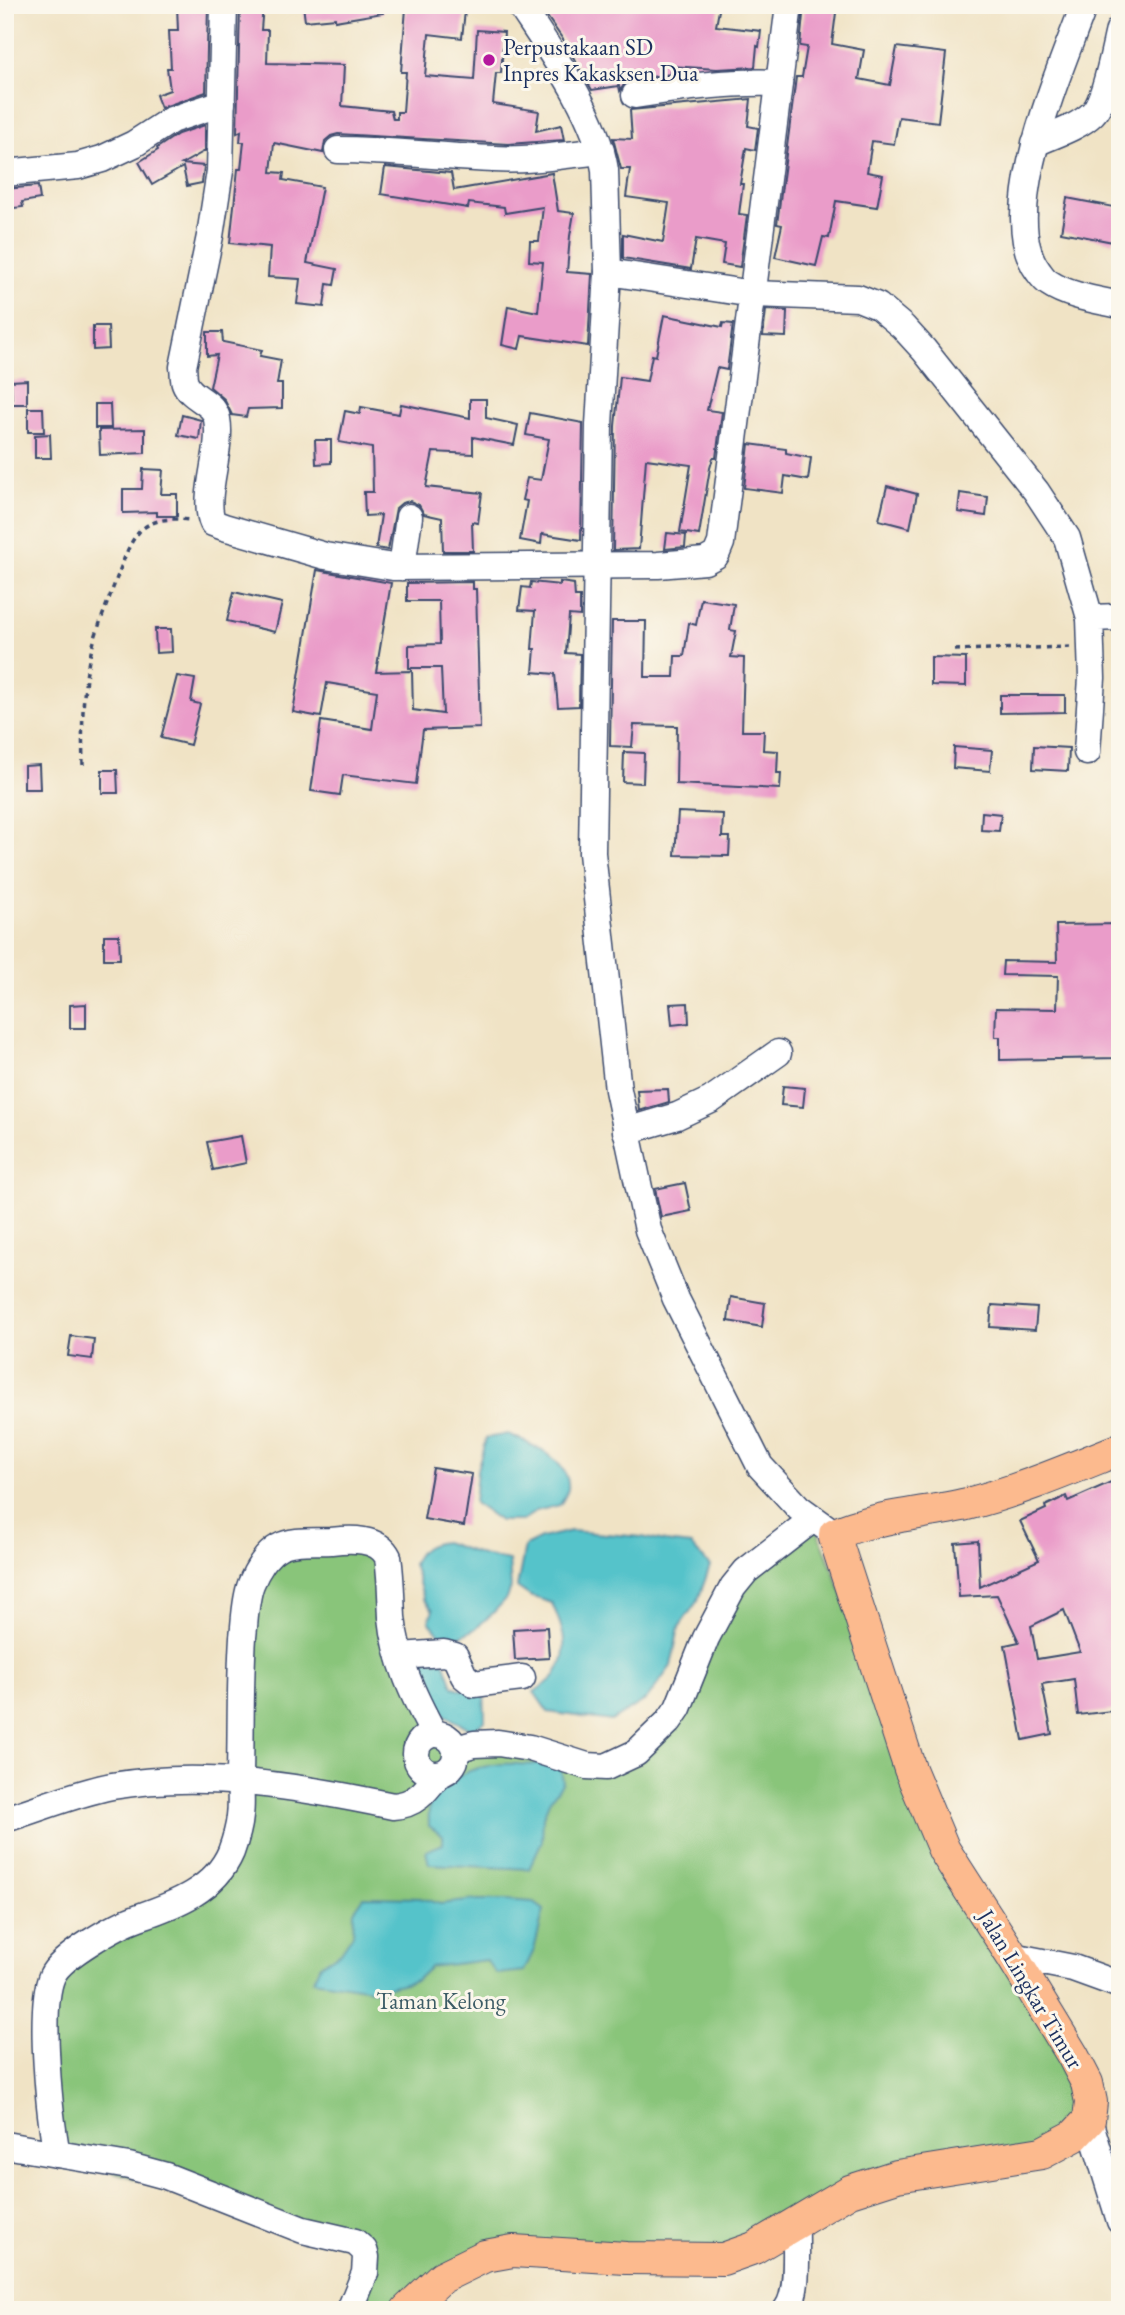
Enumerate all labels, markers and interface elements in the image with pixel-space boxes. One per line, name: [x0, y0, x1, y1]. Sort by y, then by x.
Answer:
place label: Perpustakaan SD Inpres Kakasksen Dua: [503, 32, 699, 88]
marker: Perpustakaan SD Inpres Kakasksen Dua: [481, 52, 497, 68]
street label: Jalan Lingkar Timur: [971, 1902, 1091, 2074]
park label: Taman Kelong: [376, 1986, 507, 2016]

